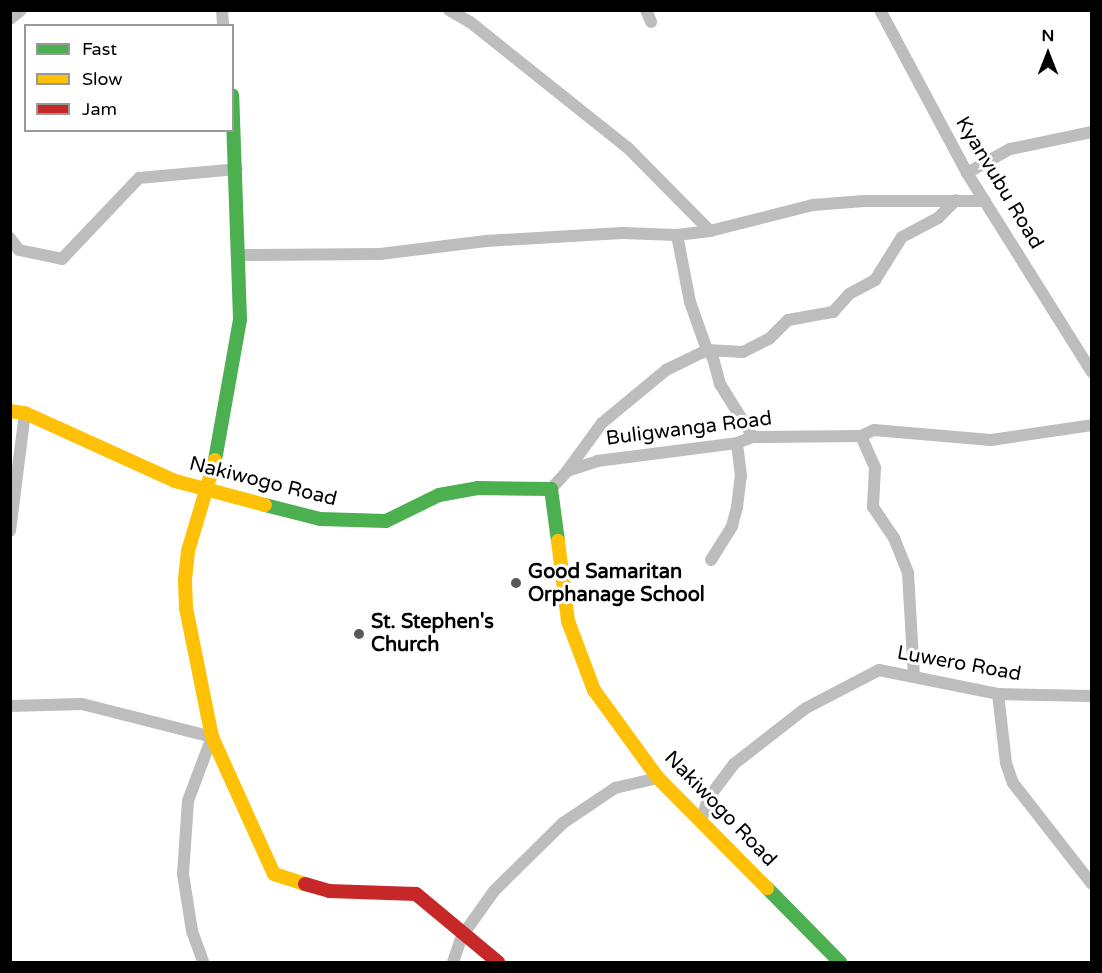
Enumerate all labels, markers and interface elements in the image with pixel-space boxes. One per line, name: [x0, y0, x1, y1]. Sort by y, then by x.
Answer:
legend: [24, 24, 234, 132]
north arrow: [1018, 24, 1078, 84]
text: N: [1042, 26, 1054, 46]
text: Fast: [82, 38, 117, 60]
text: Slow: [82, 68, 123, 90]
text: Jam: [82, 98, 117, 120]
street label: Kyanvubu Road: [950, 112, 1048, 254]
street label: Buligwanga Road: [605, 407, 773, 451]
street label: Nakiwogo Road: [187, 452, 339, 512]
place label: Good Samaritan Orphanage School: [528, 560, 705, 607]
marker: Good Samaritan Orphanage School: [509, 576, 523, 590]
place label: St. Stephen's Church: [371, 610, 494, 657]
marker: St. Stephen's Church: [352, 627, 366, 641]
street label: Luwero Road: [895, 641, 1023, 687]
street label: Nakiwogo Road: [659, 746, 781, 872]

